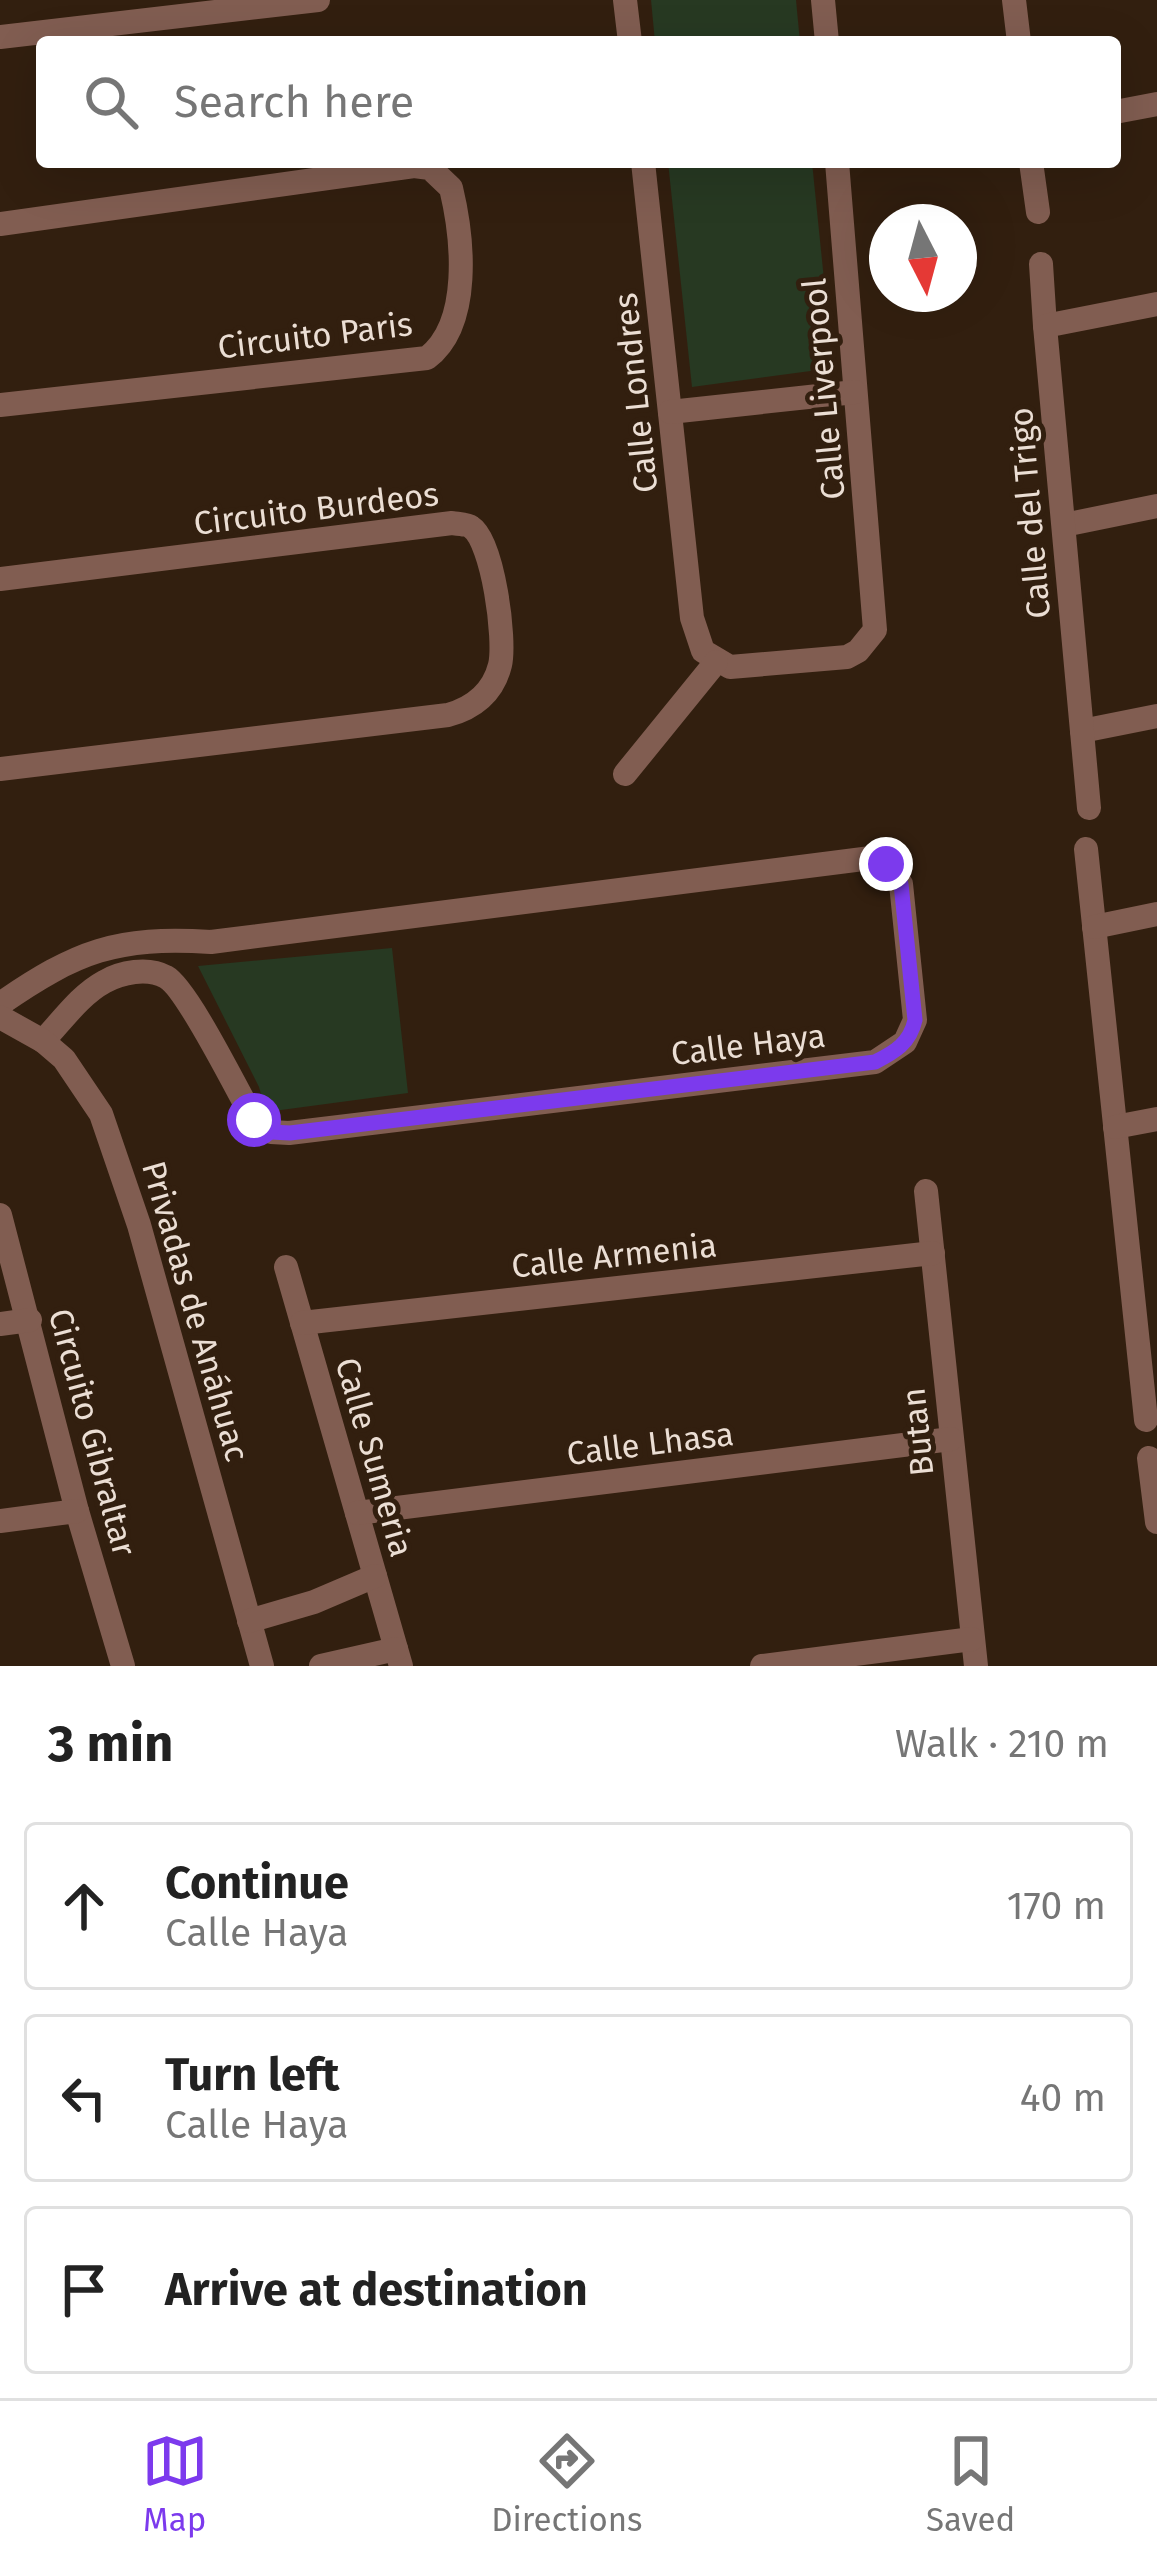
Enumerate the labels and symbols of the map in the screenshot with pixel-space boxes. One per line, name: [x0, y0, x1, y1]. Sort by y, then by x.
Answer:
north arrow: [869, 204, 977, 312]
street label: Calle Liverpool: [794, 276, 854, 501]
street label: Calle Londres: [606, 291, 666, 495]
street label: Circuito Paris: [216, 304, 415, 368]
street label: Calle del Trigo: [1001, 406, 1059, 620]
street label: Circuito Burdeos: [191, 474, 441, 544]
route end: [859, 837, 913, 891]
street label: Calle Haya: [669, 1016, 828, 1074]
route start: [227, 1093, 281, 1147]
street label: Privadas de Anáhuac: [133, 1156, 257, 1466]
street label: Calle Armenia: [509, 1225, 719, 1287]
street label: Circuito Gibraltar: [40, 1304, 144, 1560]
street label: Calle Sumeria: [327, 1353, 422, 1561]
street label: Butan: [893, 1386, 942, 1478]
street label: Calle Lhasa: [564, 1414, 736, 1474]

